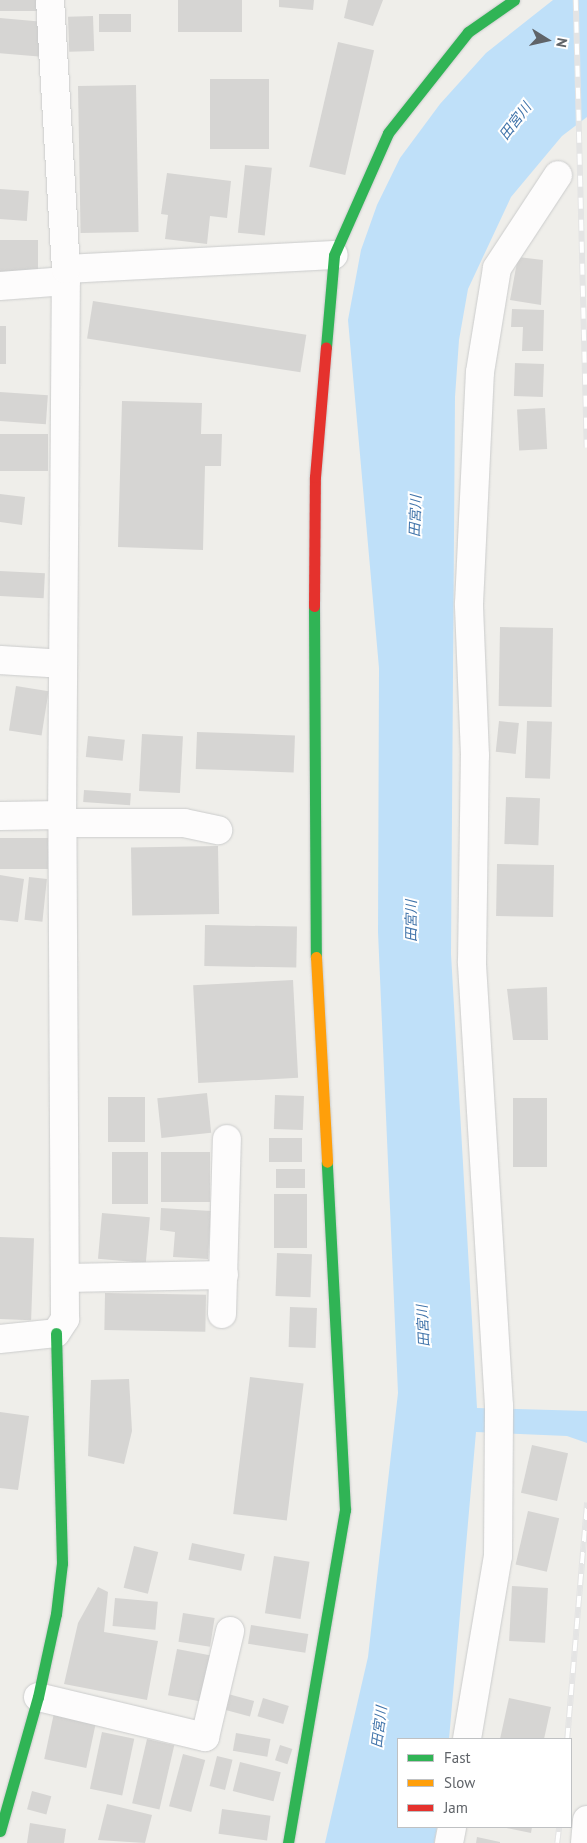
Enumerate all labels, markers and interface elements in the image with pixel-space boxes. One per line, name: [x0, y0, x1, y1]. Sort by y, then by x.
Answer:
north arrow: [522, 15, 572, 65]
text: N: [552, 37, 571, 49]
water label: 田宮川: [496, 99, 534, 143]
water label: 田宮川: [406, 495, 424, 537]
water label: 田宮川: [403, 900, 419, 942]
water label: 田宮川: [414, 1305, 432, 1347]
water label: 田宮川: [368, 1705, 390, 1749]
legend: [397, 1738, 572, 1828]
text: Fast: [444, 1748, 471, 1767]
text: Slow: [444, 1773, 475, 1792]
text: Jam: [444, 1798, 468, 1817]

